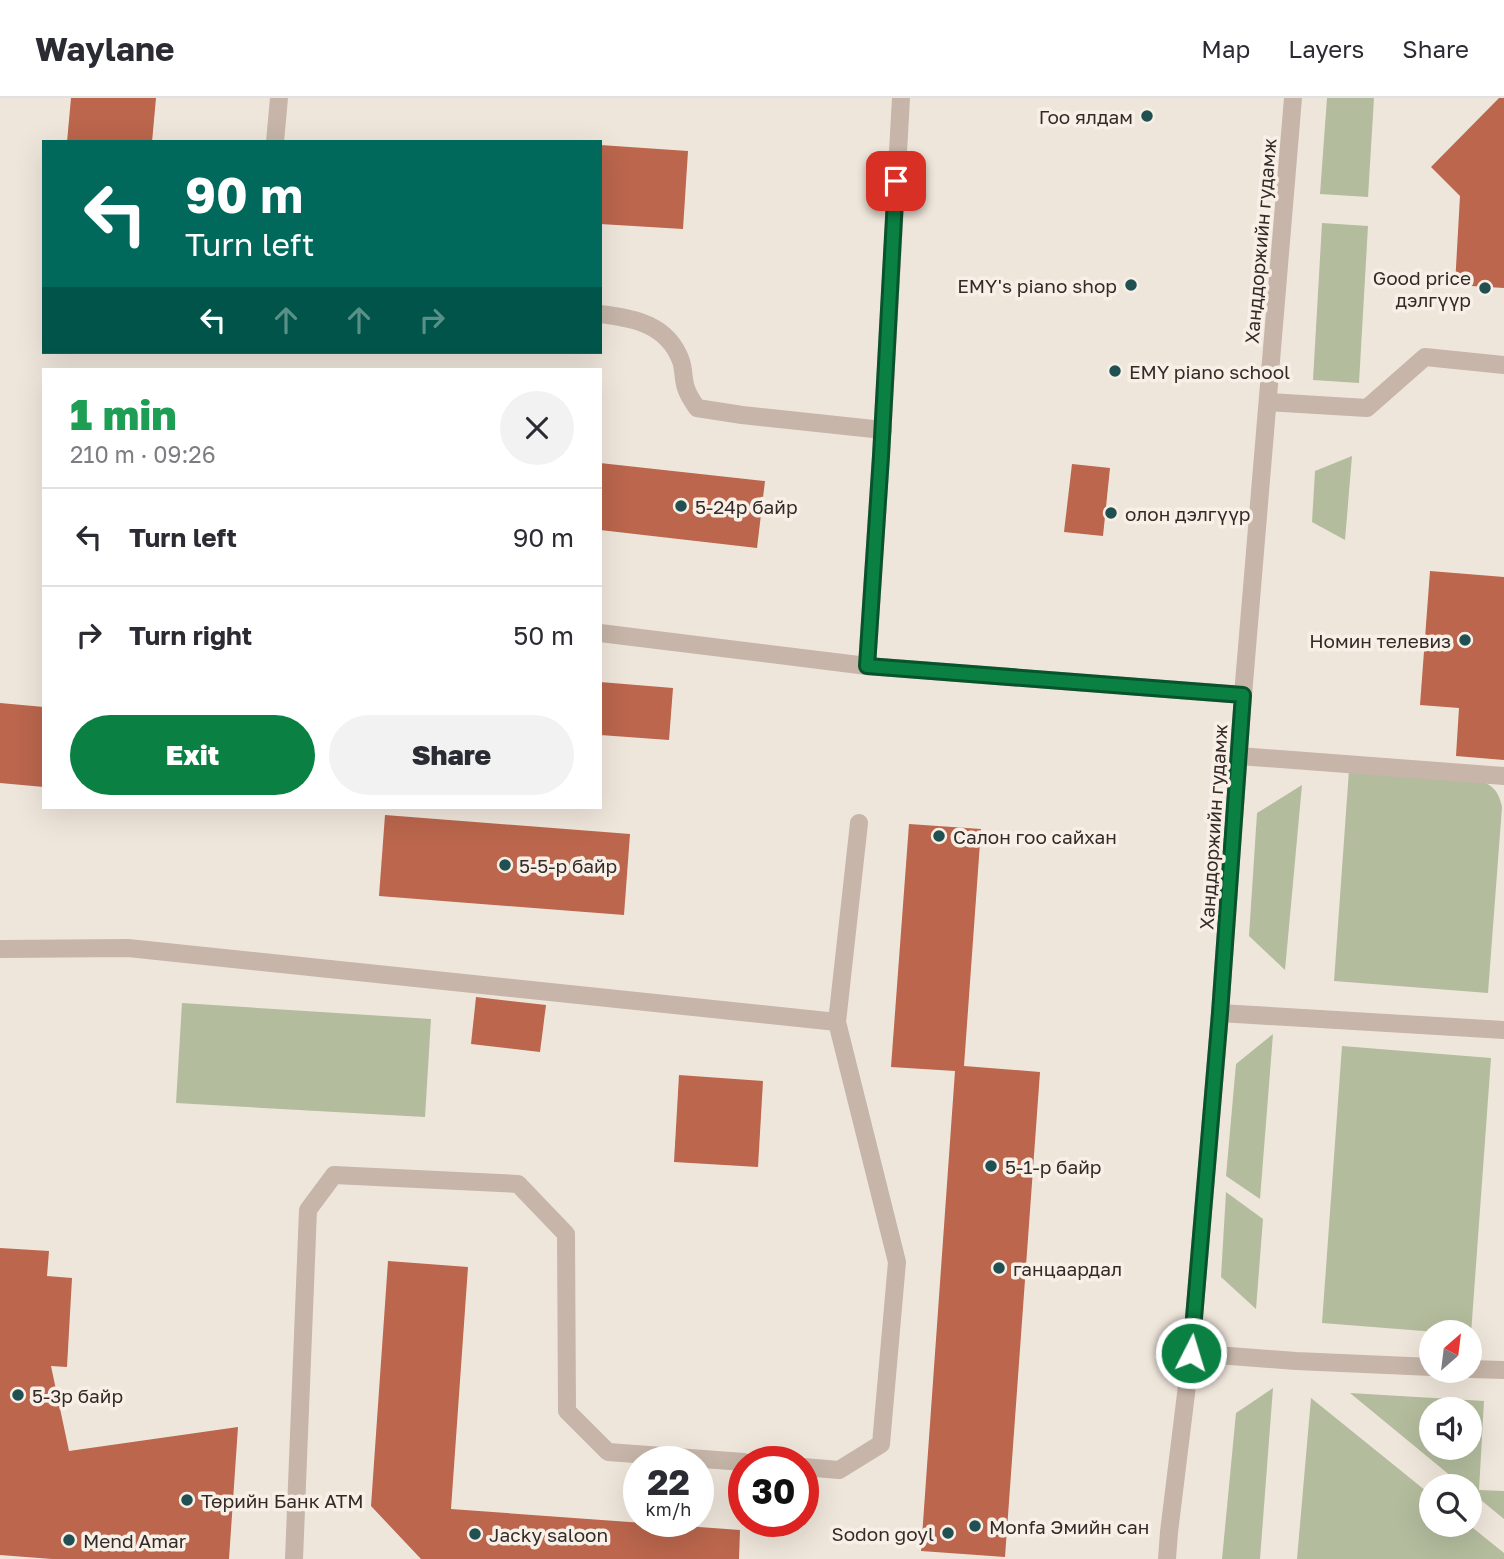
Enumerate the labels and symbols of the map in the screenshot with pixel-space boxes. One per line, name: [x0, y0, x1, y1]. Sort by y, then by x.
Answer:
place label: Гоо ялдам: [1039, 105, 1133, 128]
marker: Гоо ялдам: [1139, 108, 1155, 124]
street label: Ханддоржийн гудамж: [1240, 137, 1280, 345]
pin: [866, 151, 926, 211]
place label: Good price дэлгүүр: [1373, 266, 1471, 311]
place label: EMY's piano shop: [957, 274, 1117, 297]
marker: EMY's piano shop: [1123, 277, 1139, 293]
marker: Good price дэлгүүр: [1477, 280, 1493, 296]
place label: EMY piano school: [1129, 360, 1290, 383]
marker: EMY piano school: [1107, 363, 1123, 379]
place label: 5-24р байр: [695, 495, 798, 518]
marker: 5-24р байр: [673, 498, 689, 514]
place label: олон дэлгүүр: [1125, 502, 1251, 525]
marker: олон дэлгүүр: [1103, 505, 1119, 521]
place label: Номин телевиз: [1309, 629, 1451, 652]
marker: Номин телевиз: [1457, 632, 1473, 648]
street label: Ханддоржийн гудамж: [1194, 723, 1232, 931]
place label: Салон гоо сайхан: [953, 825, 1117, 848]
marker: Салон гоо сайхан: [931, 828, 947, 844]
place label: 5-5-р байр: [519, 854, 617, 877]
marker: 5-5-р байр: [497, 857, 513, 873]
place label: 5-1-р байр: [1005, 1155, 1101, 1178]
marker: 5-1-р байр: [983, 1158, 999, 1174]
place label: ганцаардал: [1013, 1257, 1122, 1280]
marker: ганцаардал: [991, 1260, 1007, 1276]
position arrow: [1154, 1316, 1228, 1390]
north arrow: [1419, 1320, 1482, 1382]
place label: 5-3р байр: [32, 1384, 123, 1407]
marker: 5-3р байр: [10, 1387, 26, 1403]
speed limit sign: 30: [728, 1446, 819, 1537]
place label: Төрийн Банк АТМ: [201, 1489, 364, 1512]
marker: Төрийн Банк АТМ: [179, 1492, 195, 1508]
place label: Monfa Эмийн сан: [989, 1515, 1149, 1538]
marker: Monfa Эмийн сан: [967, 1518, 983, 1534]
place label: Sodon goyl: [831, 1522, 934, 1545]
place label: Jacky saloon: [489, 1523, 608, 1546]
marker: Sodon goyl: [940, 1525, 956, 1541]
marker: Jacky saloon: [467, 1526, 483, 1542]
place label: Mend Amar: [83, 1529, 187, 1552]
marker: Mend Amar: [61, 1532, 77, 1548]

